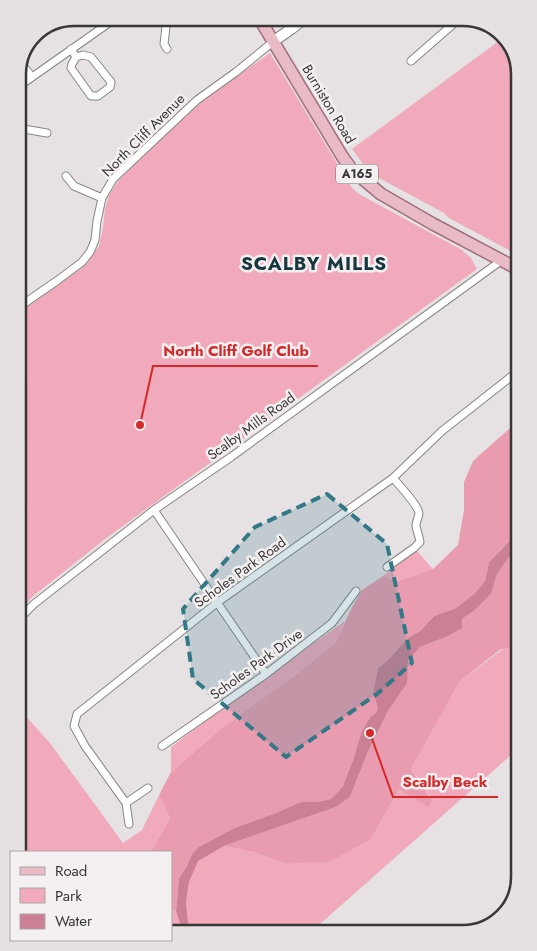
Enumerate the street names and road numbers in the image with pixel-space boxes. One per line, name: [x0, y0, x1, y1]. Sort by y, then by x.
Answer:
street label: Burniston Road: [297, 61, 361, 147]
street label: North Cliff Avenue: [97, 89, 189, 181]
road number: A165: [336, 164, 378, 183]
street label: Scalby Mills Road: [203, 387, 299, 465]
street label: Scholes Park Road: [190, 532, 290, 612]
street label: Scholes Park Drive: [206, 624, 306, 704]

